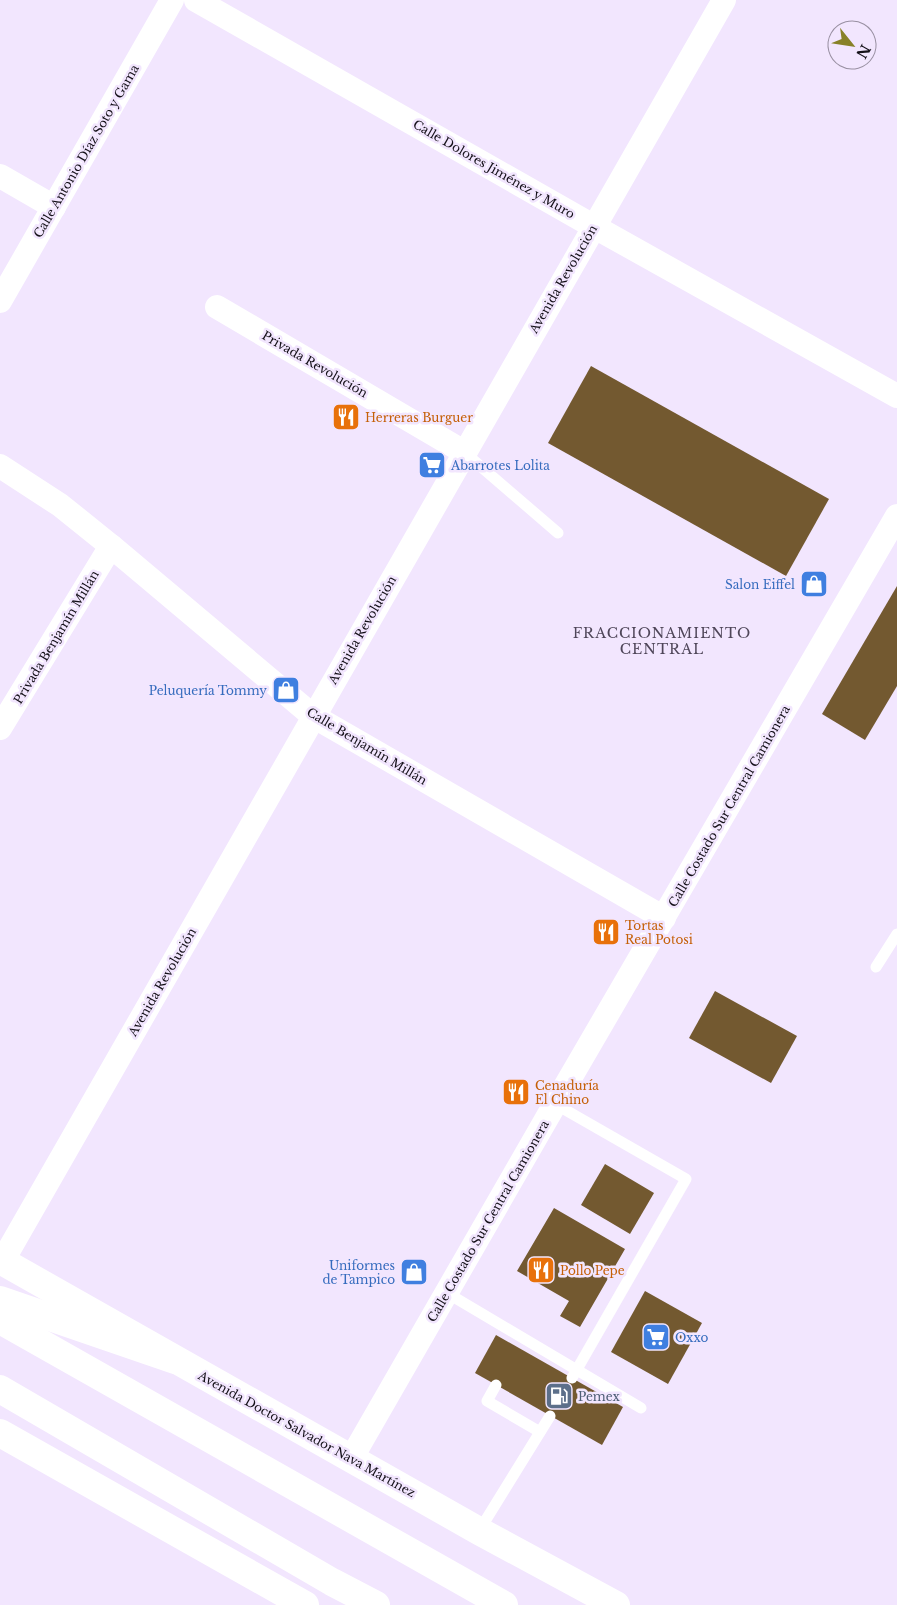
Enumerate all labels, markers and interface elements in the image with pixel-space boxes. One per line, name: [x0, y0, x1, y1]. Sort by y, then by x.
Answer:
north arrow: [827, 20, 877, 70]
text: N: [852, 41, 874, 62]
street label: Calle Antonio Díaz Soto y Gama: [30, 61, 142, 240]
street label: Calle Dolores Jiménez y Muro: [410, 116, 578, 222]
street label: Avenida Revolución: [525, 222, 600, 337]
street label: Privada Revolución: [260, 328, 370, 400]
restaurant icon: Herreras Burguer: [331, 402, 361, 432]
place label: Herreras Burguer: [365, 410, 473, 425]
supermarket icon: Abarrotes Lolita: [417, 450, 447, 480]
place label: Abarrotes Lolita: [450, 458, 550, 473]
street label: Privada Benjamín Millán: [10, 568, 102, 706]
shop icon: Salon Eiffel: [799, 569, 829, 599]
street label: Avenida Revolución: [324, 573, 399, 688]
place label: Salon Eiffel: [725, 577, 795, 592]
district label: FRACCIONAMIENTO CENTRAL: [573, 624, 751, 658]
shop icon: Peluquería Tommy: [271, 675, 301, 705]
place label: Peluquería Tommy: [149, 683, 267, 698]
street label: Calle Costado Sur Central Camionera: [665, 702, 793, 909]
street label: Calle Benjamín Millán: [304, 704, 430, 788]
restaurant icon: Tortas Real Potosi: [591, 917, 621, 947]
place label: Tortas Real Potosi: [625, 918, 693, 947]
street label: Avenida Revolución: [124, 925, 199, 1040]
restaurant icon: Cenaduría El Chino: [501, 1077, 531, 1107]
place label: Cenaduría El Chino: [535, 1078, 599, 1107]
street label: Calle Costado Sur Central Camionera: [424, 1117, 552, 1324]
restaurant icon: Pollo Pepe: [526, 1255, 556, 1285]
shop icon: Uniformes de Tampico: [399, 1257, 429, 1287]
place label: Uniformes de Tampico: [323, 1258, 395, 1287]
place label: Pollo Pepe: [560, 1263, 625, 1278]
supermarket icon: Oxxo: [641, 1322, 671, 1352]
place label: Oxxo: [675, 1330, 708, 1345]
street label: Avenida Doctor Salvador Nava Martínez: [195, 1367, 418, 1500]
fuel station icon: Pemex: [544, 1381, 574, 1411]
place label: Pemex: [578, 1389, 620, 1404]

